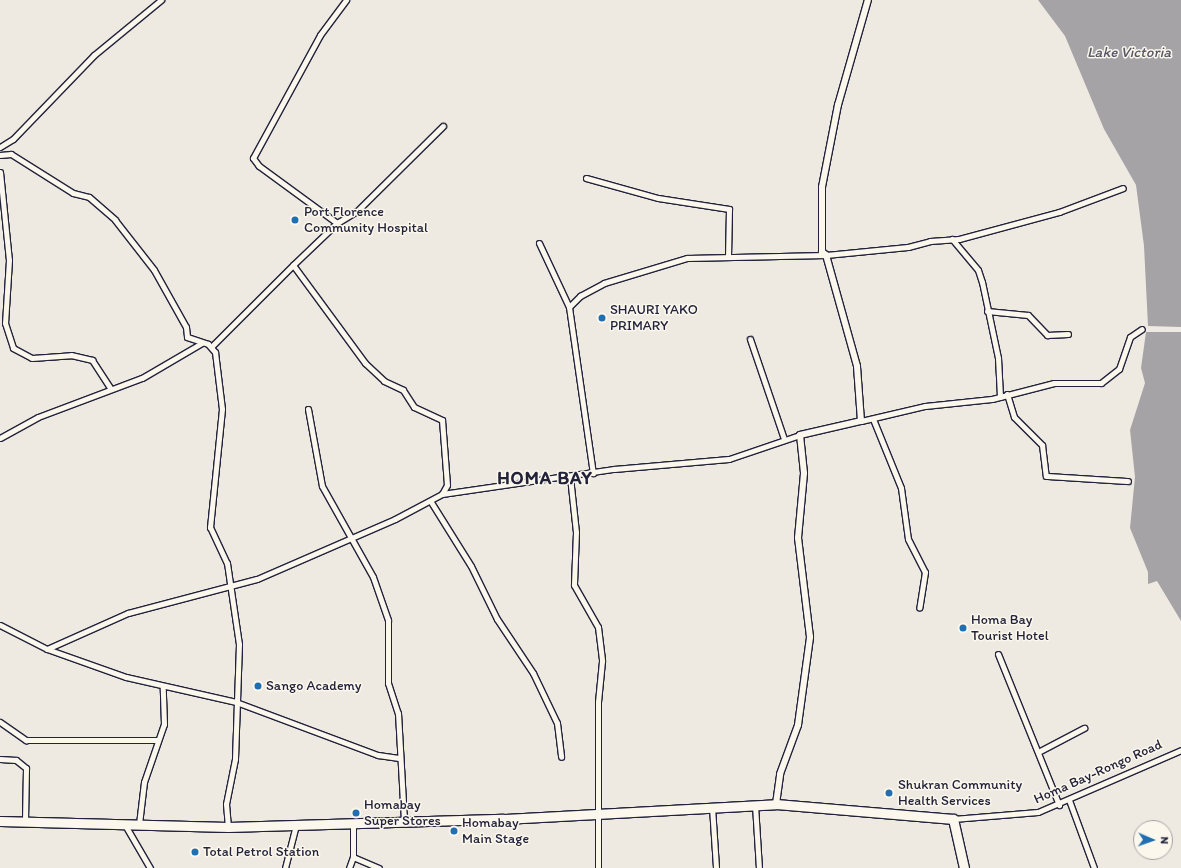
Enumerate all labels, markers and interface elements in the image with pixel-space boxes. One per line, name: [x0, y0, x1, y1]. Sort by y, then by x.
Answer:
water label: Lake Victoria: [1087, 44, 1171, 62]
place label: Port Florence Community Hospital: [304, 204, 427, 236]
marker: Port Florence Community Hospital: [289, 214, 301, 226]
place label: SHAURI YAKO PRIMARY: [610, 302, 698, 334]
marker: SHAURI YAKO PRIMARY: [597, 313, 607, 323]
district label: HOMA BAY: [497, 467, 593, 489]
place label: Homa Bay Tourist Hotel: [971, 612, 1049, 644]
marker: Homa Bay Tourist Hotel: [958, 623, 968, 633]
place label: Sango Academy: [266, 678, 362, 694]
marker: Sango Academy: [253, 681, 263, 691]
street label: Homa Bay-Rongo Road: [1032, 736, 1164, 808]
place label: Shukran Community Health Services: [898, 777, 1022, 810]
marker: Shukran Community Health Services: [883, 787, 895, 799]
place label: Homabay Super Stores: [364, 797, 441, 830]
marker: Homabay Super Stores: [351, 808, 361, 818]
place label: Homabay Main Stage: [462, 815, 529, 848]
north arrow: [1133, 820, 1173, 860]
marker: Homabay Main Stage: [449, 826, 459, 836]
text: N: [1158, 836, 1171, 844]
place label: Total Petrol Station: [203, 844, 319, 860]
marker: Total Petrol Station: [190, 847, 200, 857]

